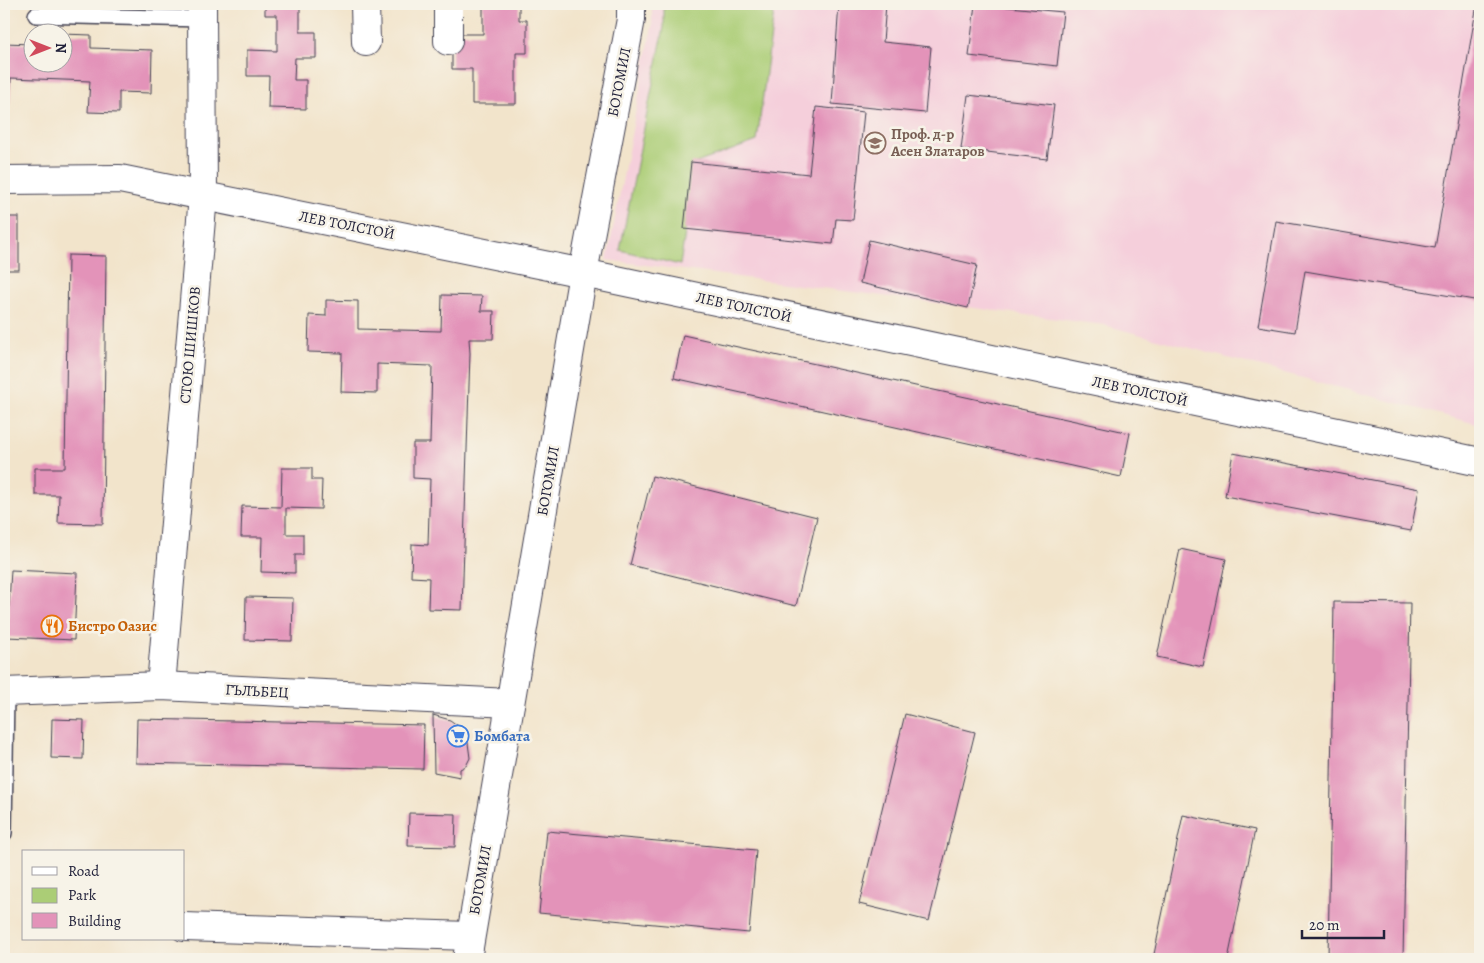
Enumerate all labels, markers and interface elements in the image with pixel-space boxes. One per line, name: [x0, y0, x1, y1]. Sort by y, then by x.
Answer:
north arrow: [22, 22, 72, 72]
text: N: [51, 43, 70, 53]
street label: БОГОМИЛ: [602, 45, 636, 118]
place label: Проф. д-р Асен Златаров: [890, 124, 985, 161]
school or university icon: Проф. д-р Асен Златаров: [863, 131, 887, 155]
street label: ЛЕВ ТОЛСТОЙ: [297, 206, 397, 244]
street label: СТОЮ ШИШКОВ: [175, 285, 205, 404]
street label: ЛЕВ ТОЛСТОЙ: [694, 287, 794, 327]
street label: ЛЕВ ТОЛСТОЙ: [1090, 371, 1190, 411]
street label: БОГОМИЛ: [532, 444, 564, 517]
restaurant icon: Бистро Оазис: [40, 614, 64, 638]
place label: Бистро Оазис: [68, 616, 157, 636]
street label: ГЪЛЪБЕЦ: [225, 679, 290, 703]
supermarket icon: Бомбата: [446, 724, 470, 748]
place label: Бомбата: [474, 726, 531, 746]
street label: БОГОМИЛ: [464, 843, 496, 916]
legend: [22, 850, 185, 940]
text: Road: [68, 861, 100, 881]
text: Park: [68, 885, 97, 905]
scale bar: [1302, 908, 1384, 940]
text: Building: [68, 911, 121, 931]
text: 20 m: [1309, 915, 1340, 935]

